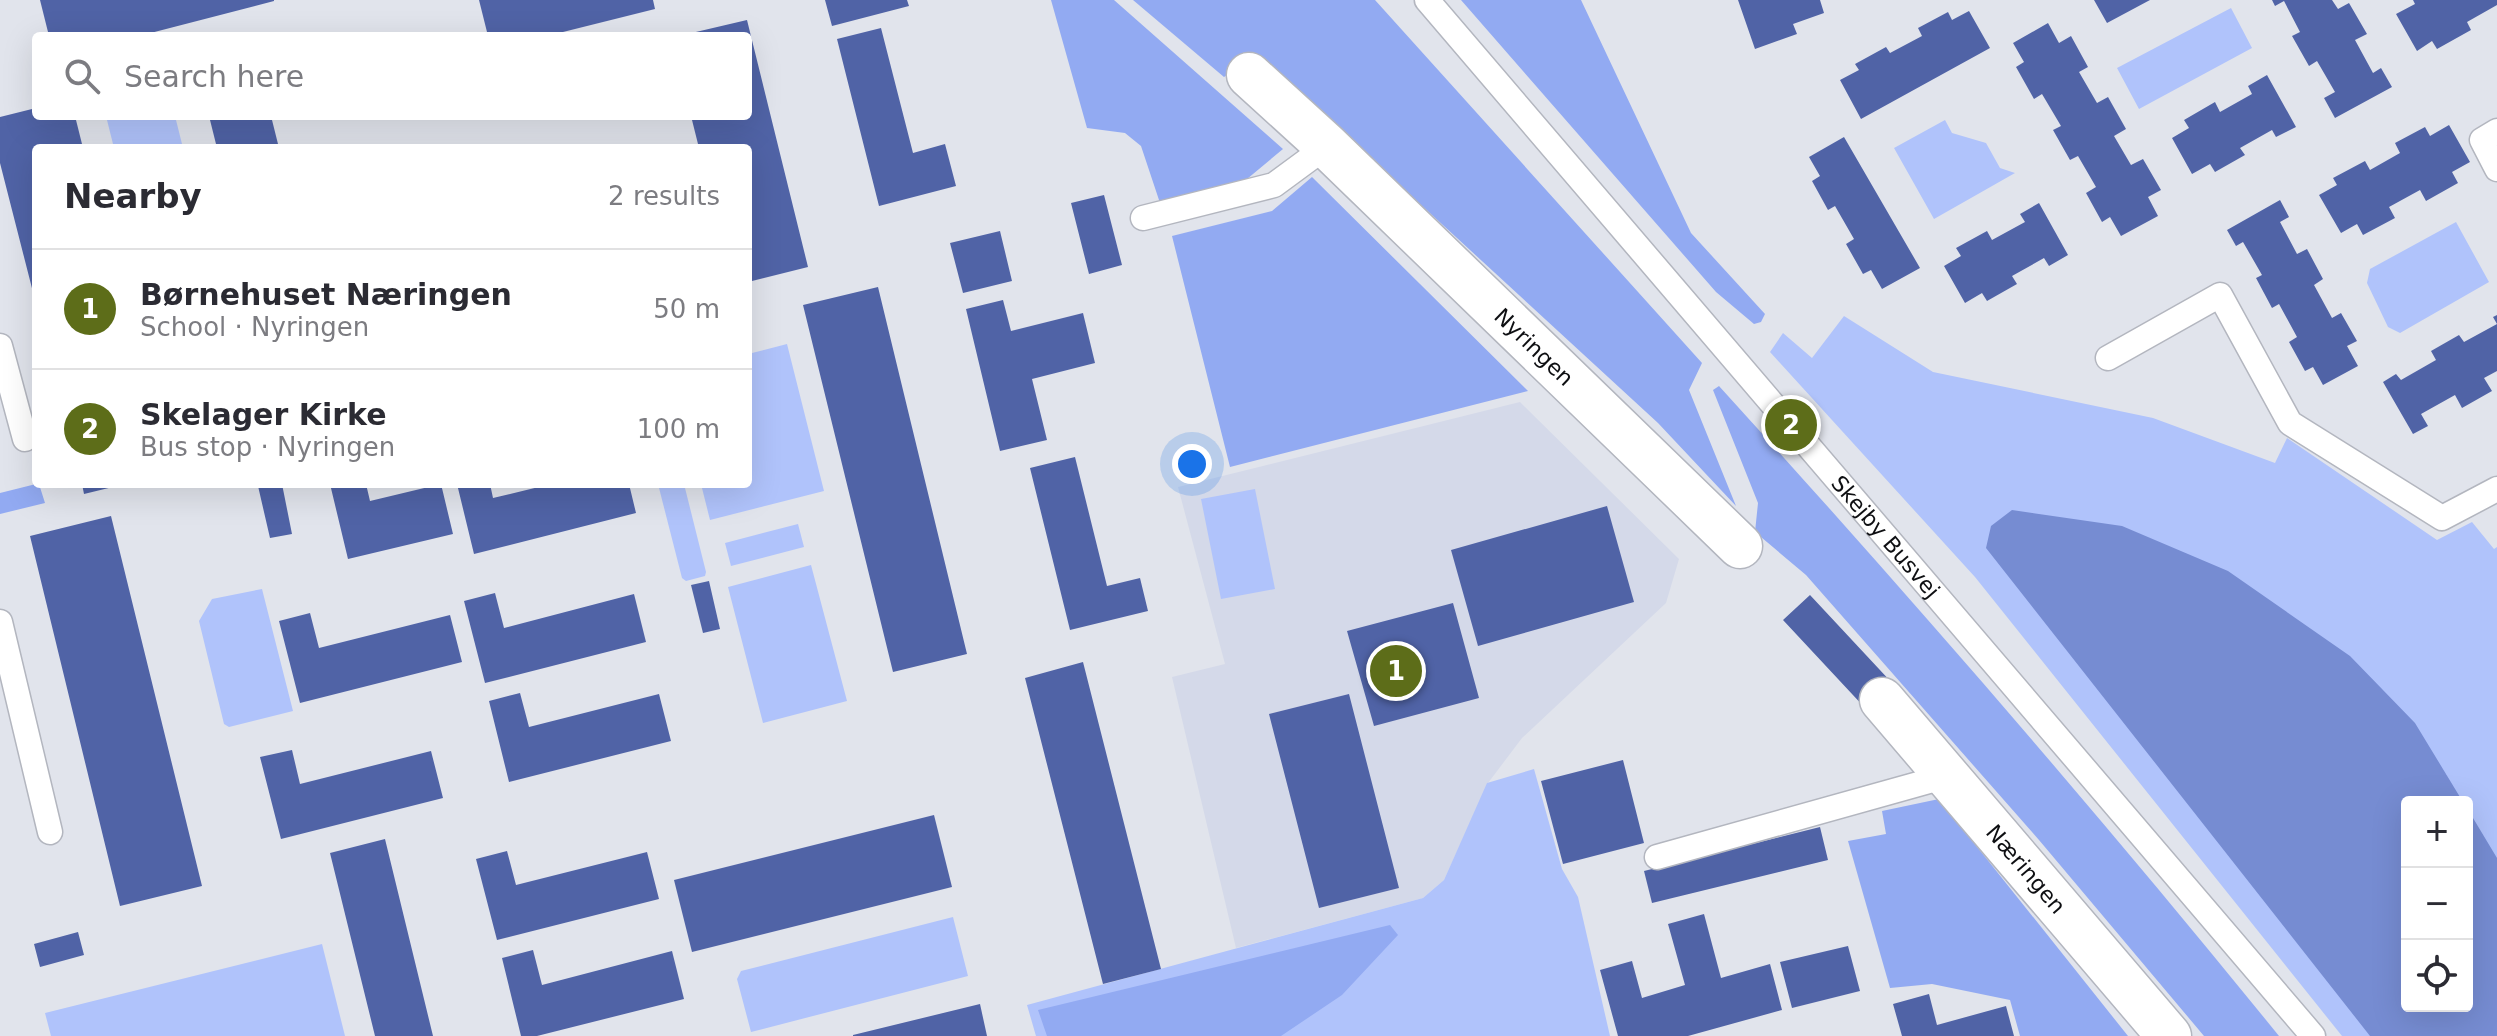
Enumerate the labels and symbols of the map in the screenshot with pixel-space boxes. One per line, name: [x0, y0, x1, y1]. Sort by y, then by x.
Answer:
street label: Nyringen: [1489, 303, 1579, 391]
pin: 2: [1765, 395, 1817, 455]
your location: [1172, 444, 1212, 484]
street label: Skejby Busvej: [1826, 471, 1945, 603]
pin: 1: [1370, 641, 1422, 701]
street label: Næringen: [1981, 820, 2071, 919]

